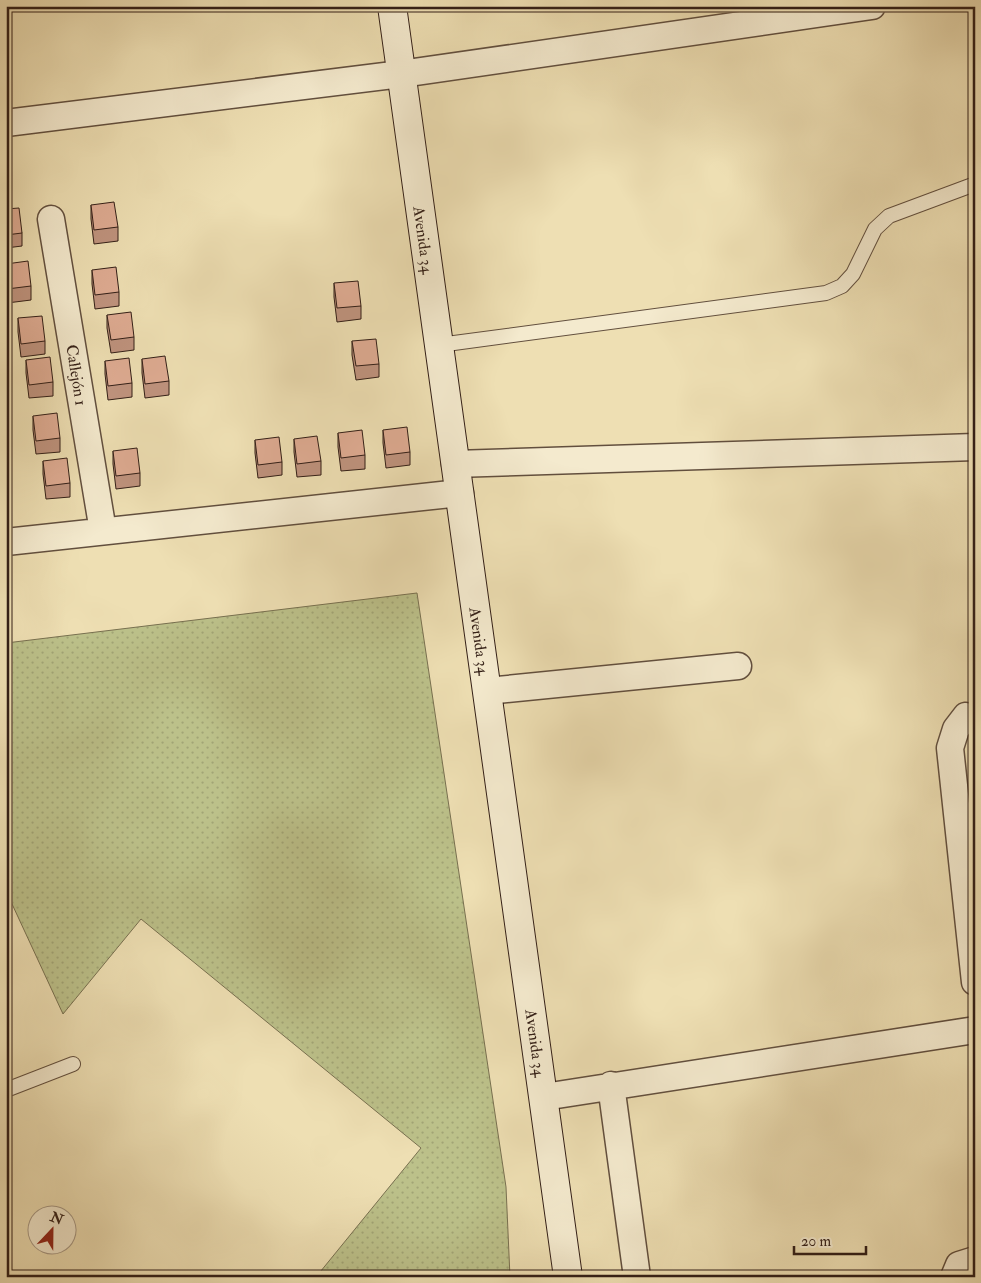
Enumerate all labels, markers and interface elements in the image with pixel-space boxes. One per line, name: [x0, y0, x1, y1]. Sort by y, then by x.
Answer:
street label: Avenida 34: [408, 204, 438, 277]
street label: Callejón 1: [61, 343, 91, 407]
street label: Avenida 34: [464, 605, 494, 678]
street label: Avenida 34: [520, 1007, 550, 1080]
north arrow: [28, 1206, 78, 1256]
text: N: [47, 1208, 66, 1229]
scale bar: [794, 1223, 866, 1255]
text: 20 m: [801, 1232, 831, 1251]

